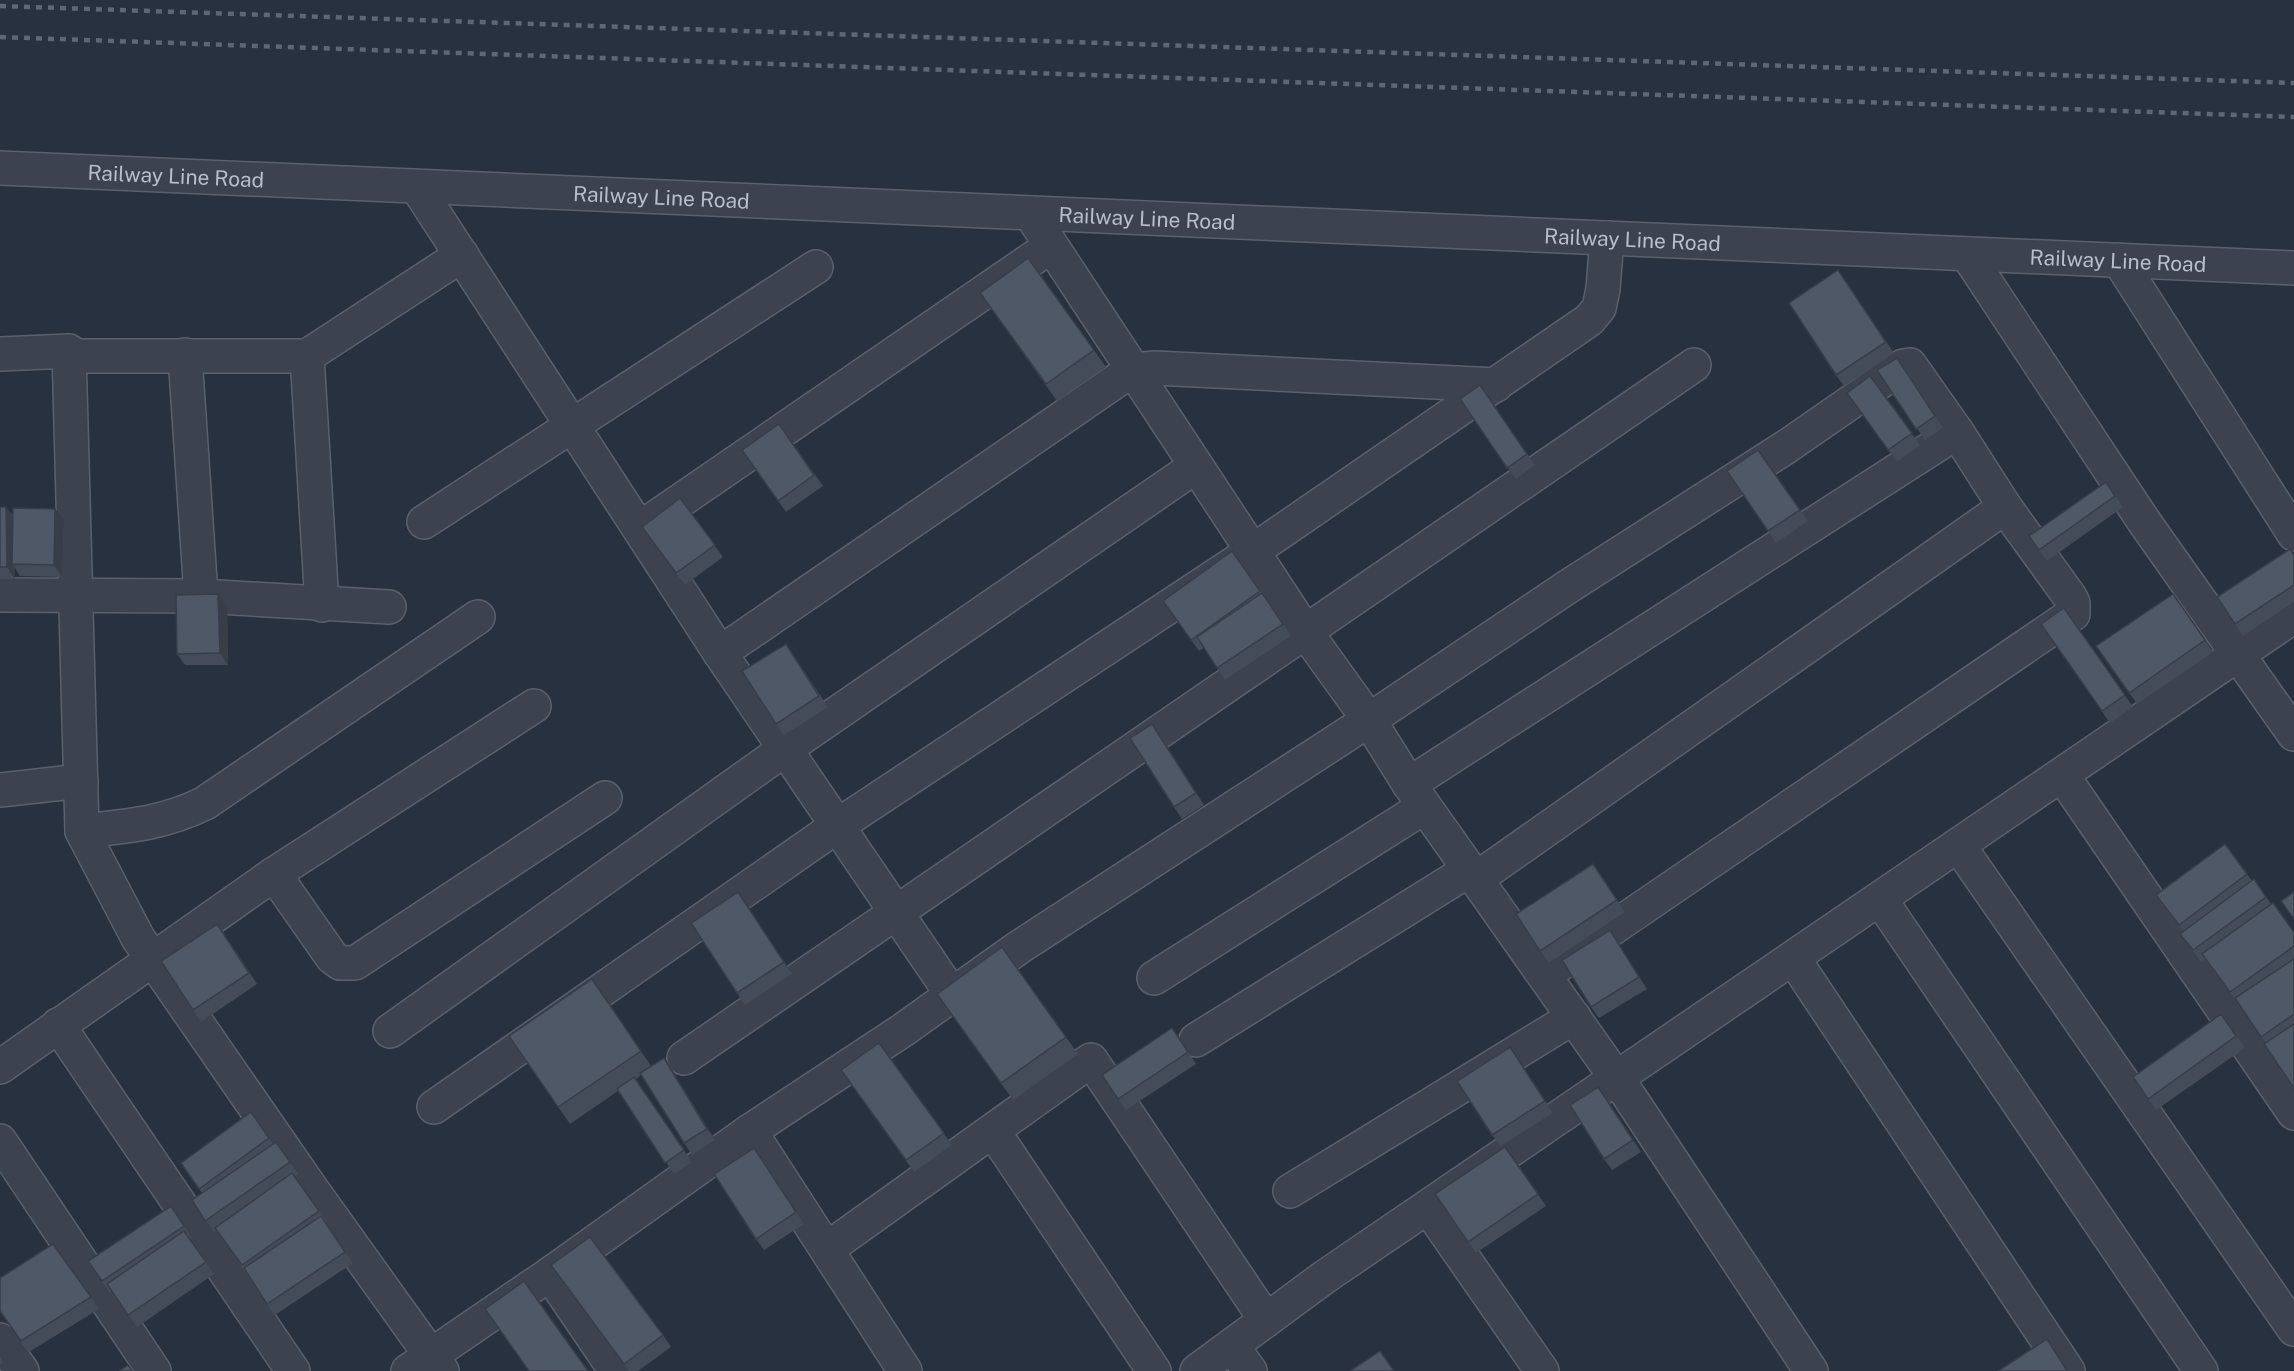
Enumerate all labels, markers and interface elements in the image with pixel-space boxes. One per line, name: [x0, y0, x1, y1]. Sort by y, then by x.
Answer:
street label: Railway Line Road: [87, 159, 265, 192]
street label: Railway Line Road: [572, 180, 750, 213]
street label: Railway Line Road: [1058, 202, 1236, 234]
street label: Railway Line Road: [1544, 223, 1721, 256]
street label: Railway Line Road: [2029, 244, 2207, 277]

